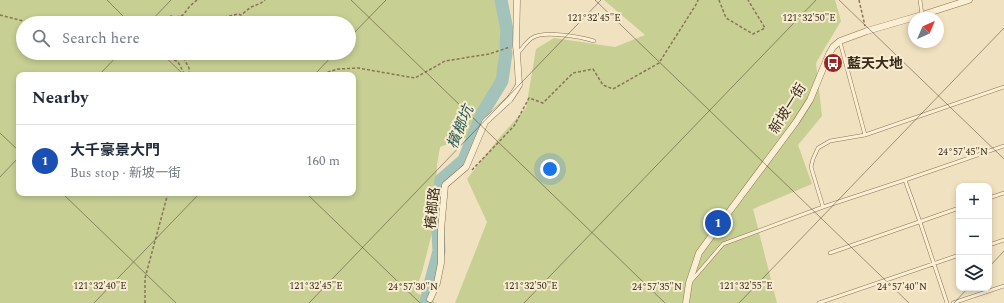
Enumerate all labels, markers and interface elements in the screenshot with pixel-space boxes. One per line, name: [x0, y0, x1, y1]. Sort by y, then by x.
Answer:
text: 121°32'45"E: [567, 10, 621, 26]
text: 121°32'50"E: [782, 10, 836, 26]
north arrow: [908, 12, 944, 48]
search box: [16, 16, 356, 60]
icon: search: [30, 27, 52, 49]
text: Search here: [62, 27, 140, 50]
bus stop icon: 藍天大地: [822, 52, 844, 74]
place label: 藍天大地: [847, 53, 903, 74]
street label: 新坡一街: [764, 79, 811, 138]
text: Nearby: [32, 85, 88, 111]
water label: 檳榔坑: [441, 100, 481, 152]
text: 大千豪景大門: [70, 139, 160, 162]
text: 24°57'45"N: [938, 144, 988, 160]
text: 1: [41, 151, 49, 171]
text: 160 m: [306, 151, 340, 171]
your location: [540, 159, 560, 179]
text: Bus stop · 新坡一街: [70, 163, 181, 183]
map controls: [956, 183, 992, 291]
button: +: [956, 183, 992, 219]
street label: 檳榔路: [420, 186, 445, 230]
pin: 1: [705, 208, 731, 238]
button: −: [956, 219, 992, 255]
button: layers: [956, 255, 992, 291]
text: 121°32'40"E: [73, 278, 127, 294]
text: 121°32'45"E: [289, 278, 343, 294]
text: 121°32'50"E: [504, 278, 558, 294]
text: 121°32'55"E: [719, 278, 773, 294]
text: 24°57'30"N: [388, 279, 438, 295]
text: 24°57'35"N: [632, 279, 682, 295]
text: 24°57'40"N: [877, 279, 927, 295]

